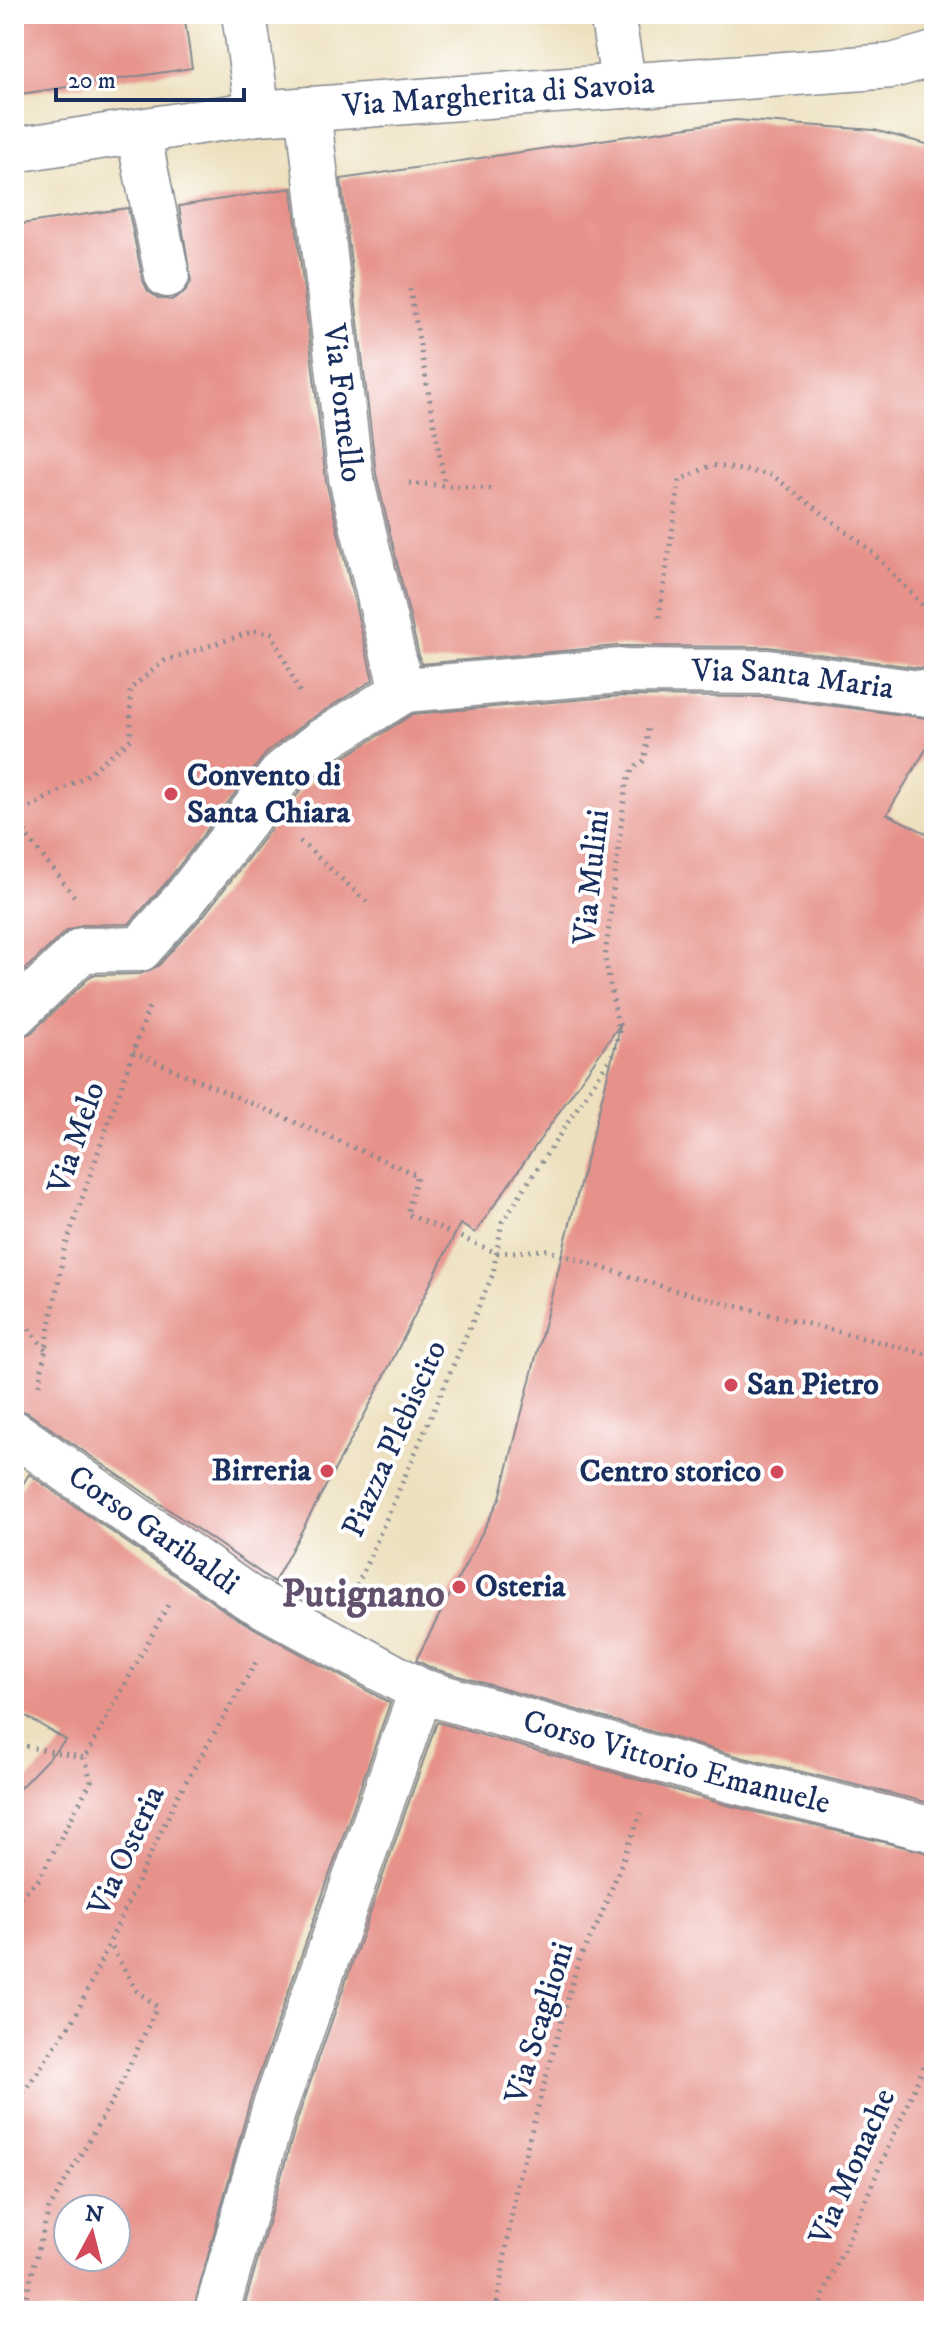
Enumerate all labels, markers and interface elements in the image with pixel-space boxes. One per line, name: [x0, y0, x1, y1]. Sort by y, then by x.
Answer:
scale bar: [56, 52, 244, 102]
street label: Via Margherita di Savoia: [340, 64, 656, 127]
text: 20 m: [68, 66, 116, 96]
street label: Via Fornello: [313, 321, 371, 484]
street label: Via Santa Maria: [691, 651, 897, 709]
place label: Convento di Santa Chiara: [187, 756, 350, 833]
marker: Convento di Santa Chiara: [162, 785, 180, 803]
street label: Via Mulini: [565, 807, 619, 948]
street label: Via Melo: [39, 1077, 115, 1200]
street label: Piazza Plebiscito: [334, 1334, 456, 1544]
place label: San Pietro: [747, 1365, 879, 1405]
marker: San Pietro: [722, 1376, 740, 1394]
place label: Birreria: [212, 1451, 311, 1491]
place label: Centro storico: [579, 1452, 761, 1492]
street label: Corso Garibaldi: [60, 1457, 247, 1604]
marker: Birreria: [318, 1462, 336, 1480]
marker: Centro storico: [768, 1463, 786, 1481]
place label: Osteria: [475, 1567, 566, 1607]
district label: Putignano: [281, 1570, 445, 1620]
marker: Osteria: [450, 1578, 468, 1596]
street label: Corso Vittorio Emanuele: [518, 1701, 834, 1824]
street label: Via Osteria: [79, 1779, 175, 1923]
street label: Via Scaglioni: [496, 1937, 584, 2110]
street label: Via Monache: [800, 2083, 905, 2252]
north arrow: [52, 2193, 132, 2273]
text: N: [84, 2200, 105, 2229]

